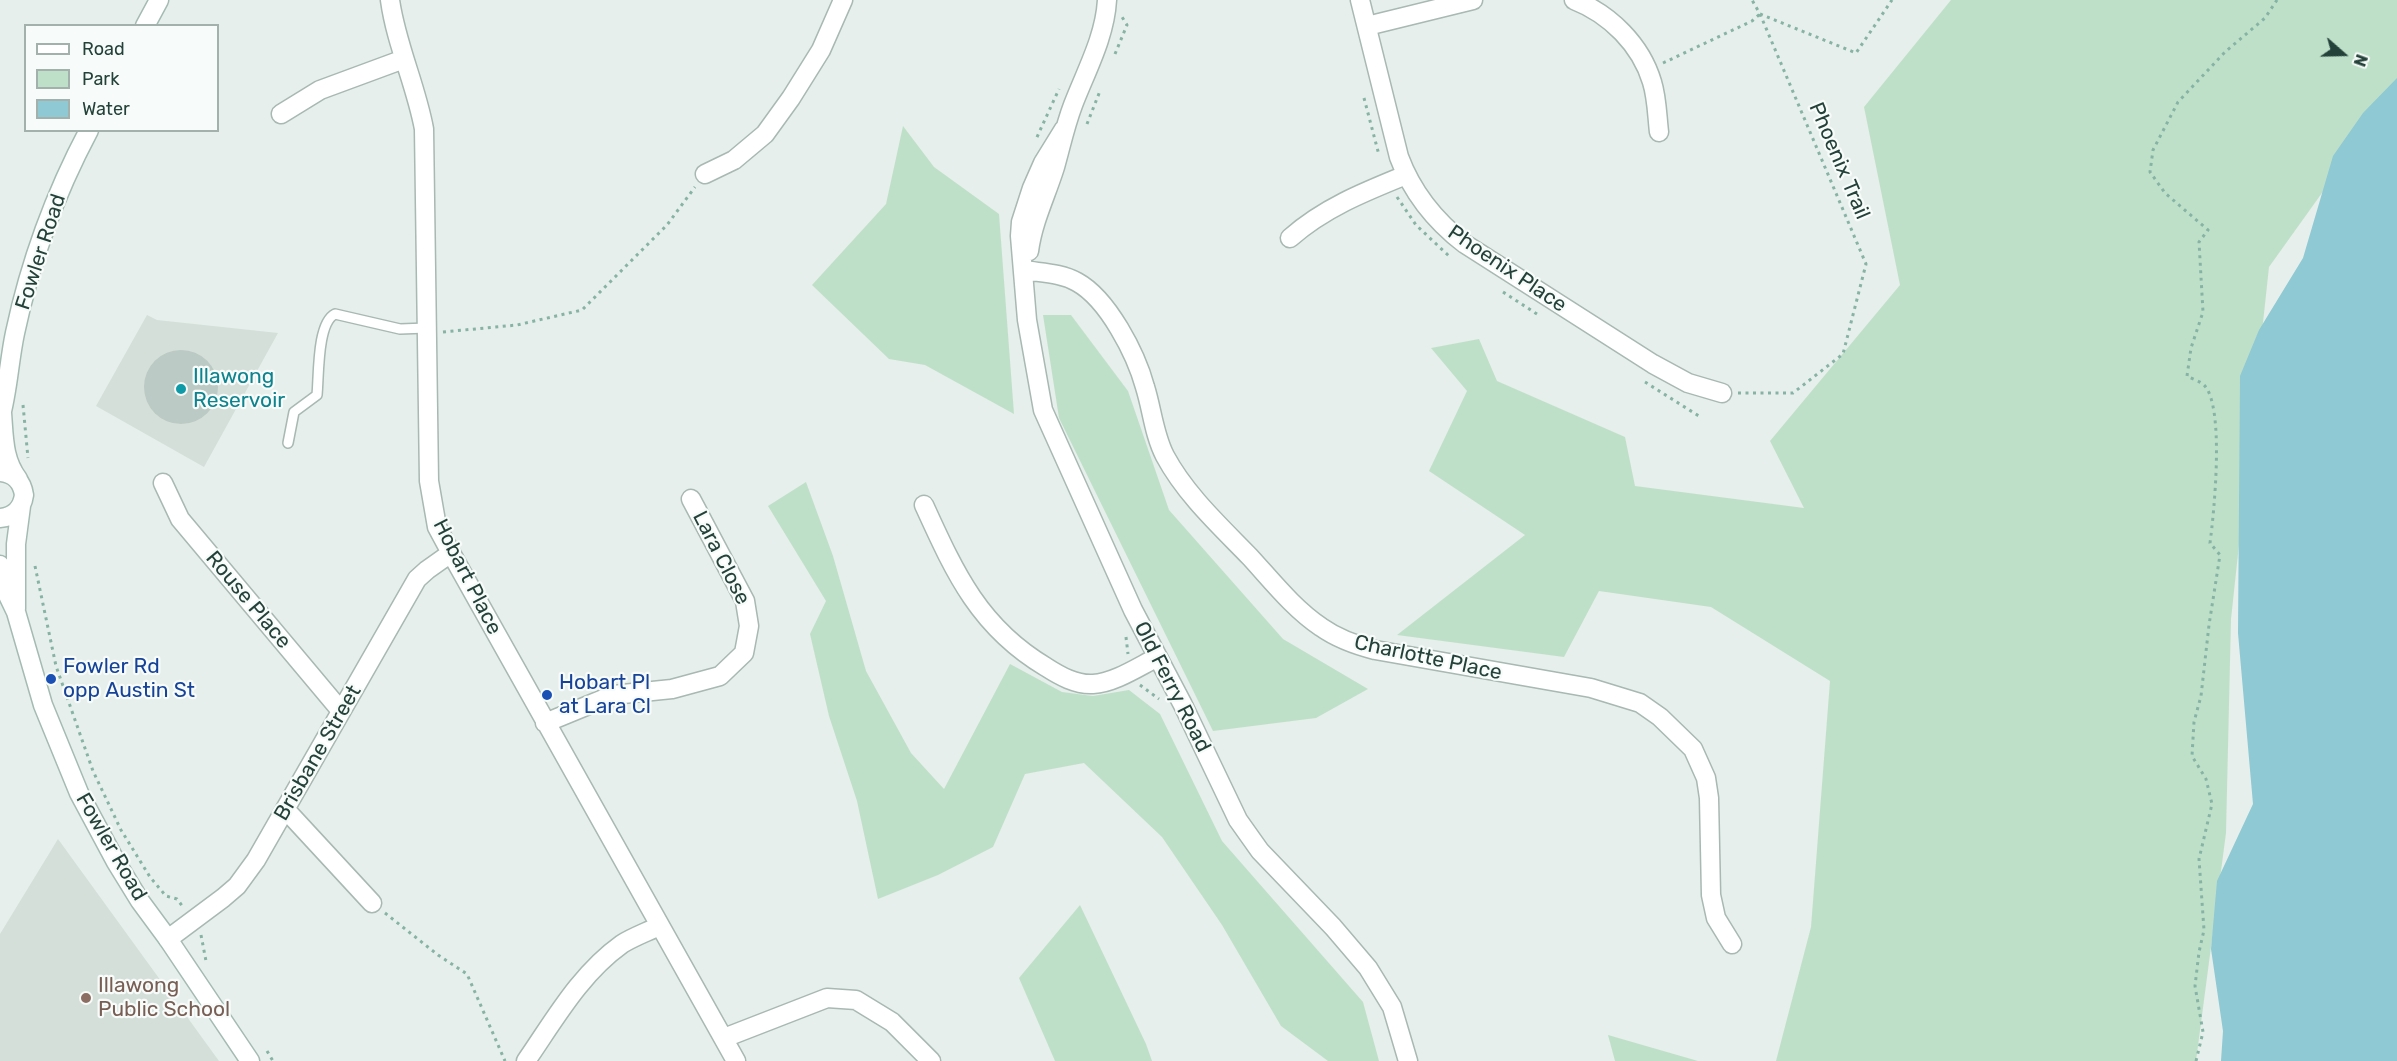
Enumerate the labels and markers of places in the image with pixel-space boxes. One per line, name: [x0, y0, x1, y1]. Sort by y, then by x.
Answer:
place label: Illawong Reservoir: [193, 364, 285, 414]
marker: Illawong Reservoir: [174, 382, 188, 396]
place label: Fowler Rd opp Austin St: [63, 654, 195, 704]
place label: Hobart Pl at Lara Cl: [559, 670, 651, 720]
marker: Fowler Rd opp Austin St: [44, 672, 58, 686]
marker: Hobart Pl at Lara Cl: [540, 688, 554, 702]
place label: Illawong Public School: [98, 973, 230, 1023]
marker: Illawong Public School: [79, 991, 93, 1005]

